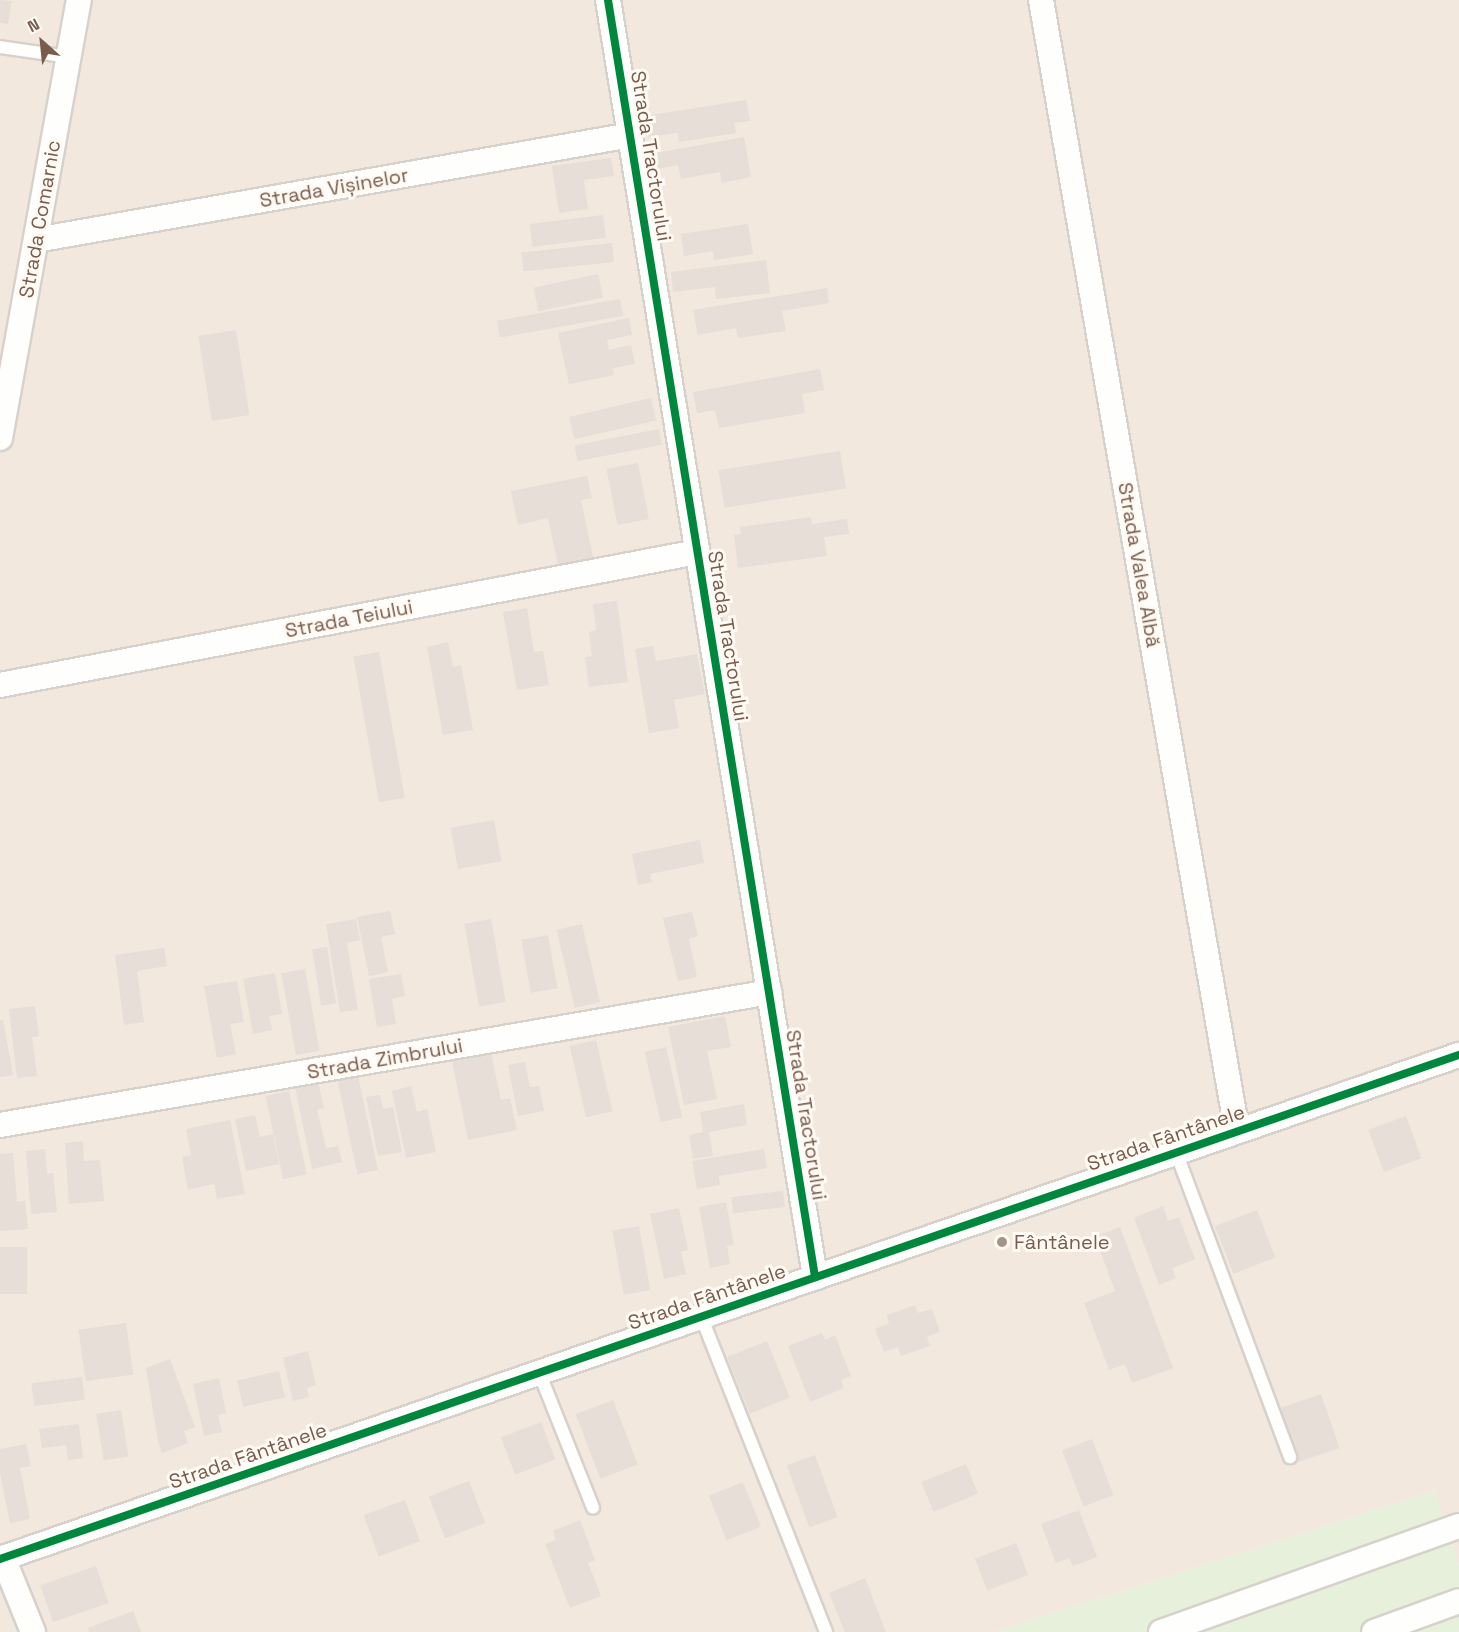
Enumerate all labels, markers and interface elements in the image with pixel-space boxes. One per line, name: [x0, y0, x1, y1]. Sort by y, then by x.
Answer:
north arrow: [12, 12, 72, 72]
text: N: [24, 14, 43, 37]
street label: Strada Tractorului: [626, 69, 676, 243]
street label: Strada Comarnic: [14, 138, 66, 300]
street label: Strada Vișinelor: [258, 163, 410, 213]
street label: Strada Valea Albă: [1113, 480, 1165, 650]
street label: Strada Tractorului: [703, 549, 753, 723]
street label: Strada Teiului: [283, 595, 415, 643]
street label: Strada Tractorului: [781, 1028, 831, 1202]
street label: Strada Zimbrului: [305, 1033, 465, 1085]
street label: Strada Fântânele: [1084, 1100, 1248, 1176]
place label: Fântânele: [1014, 1230, 1110, 1254]
marker: Fântânele: [995, 1235, 1009, 1249]
street label: Strada Fântânele: [625, 1259, 789, 1335]
street label: Strada Fântânele: [166, 1418, 330, 1494]

